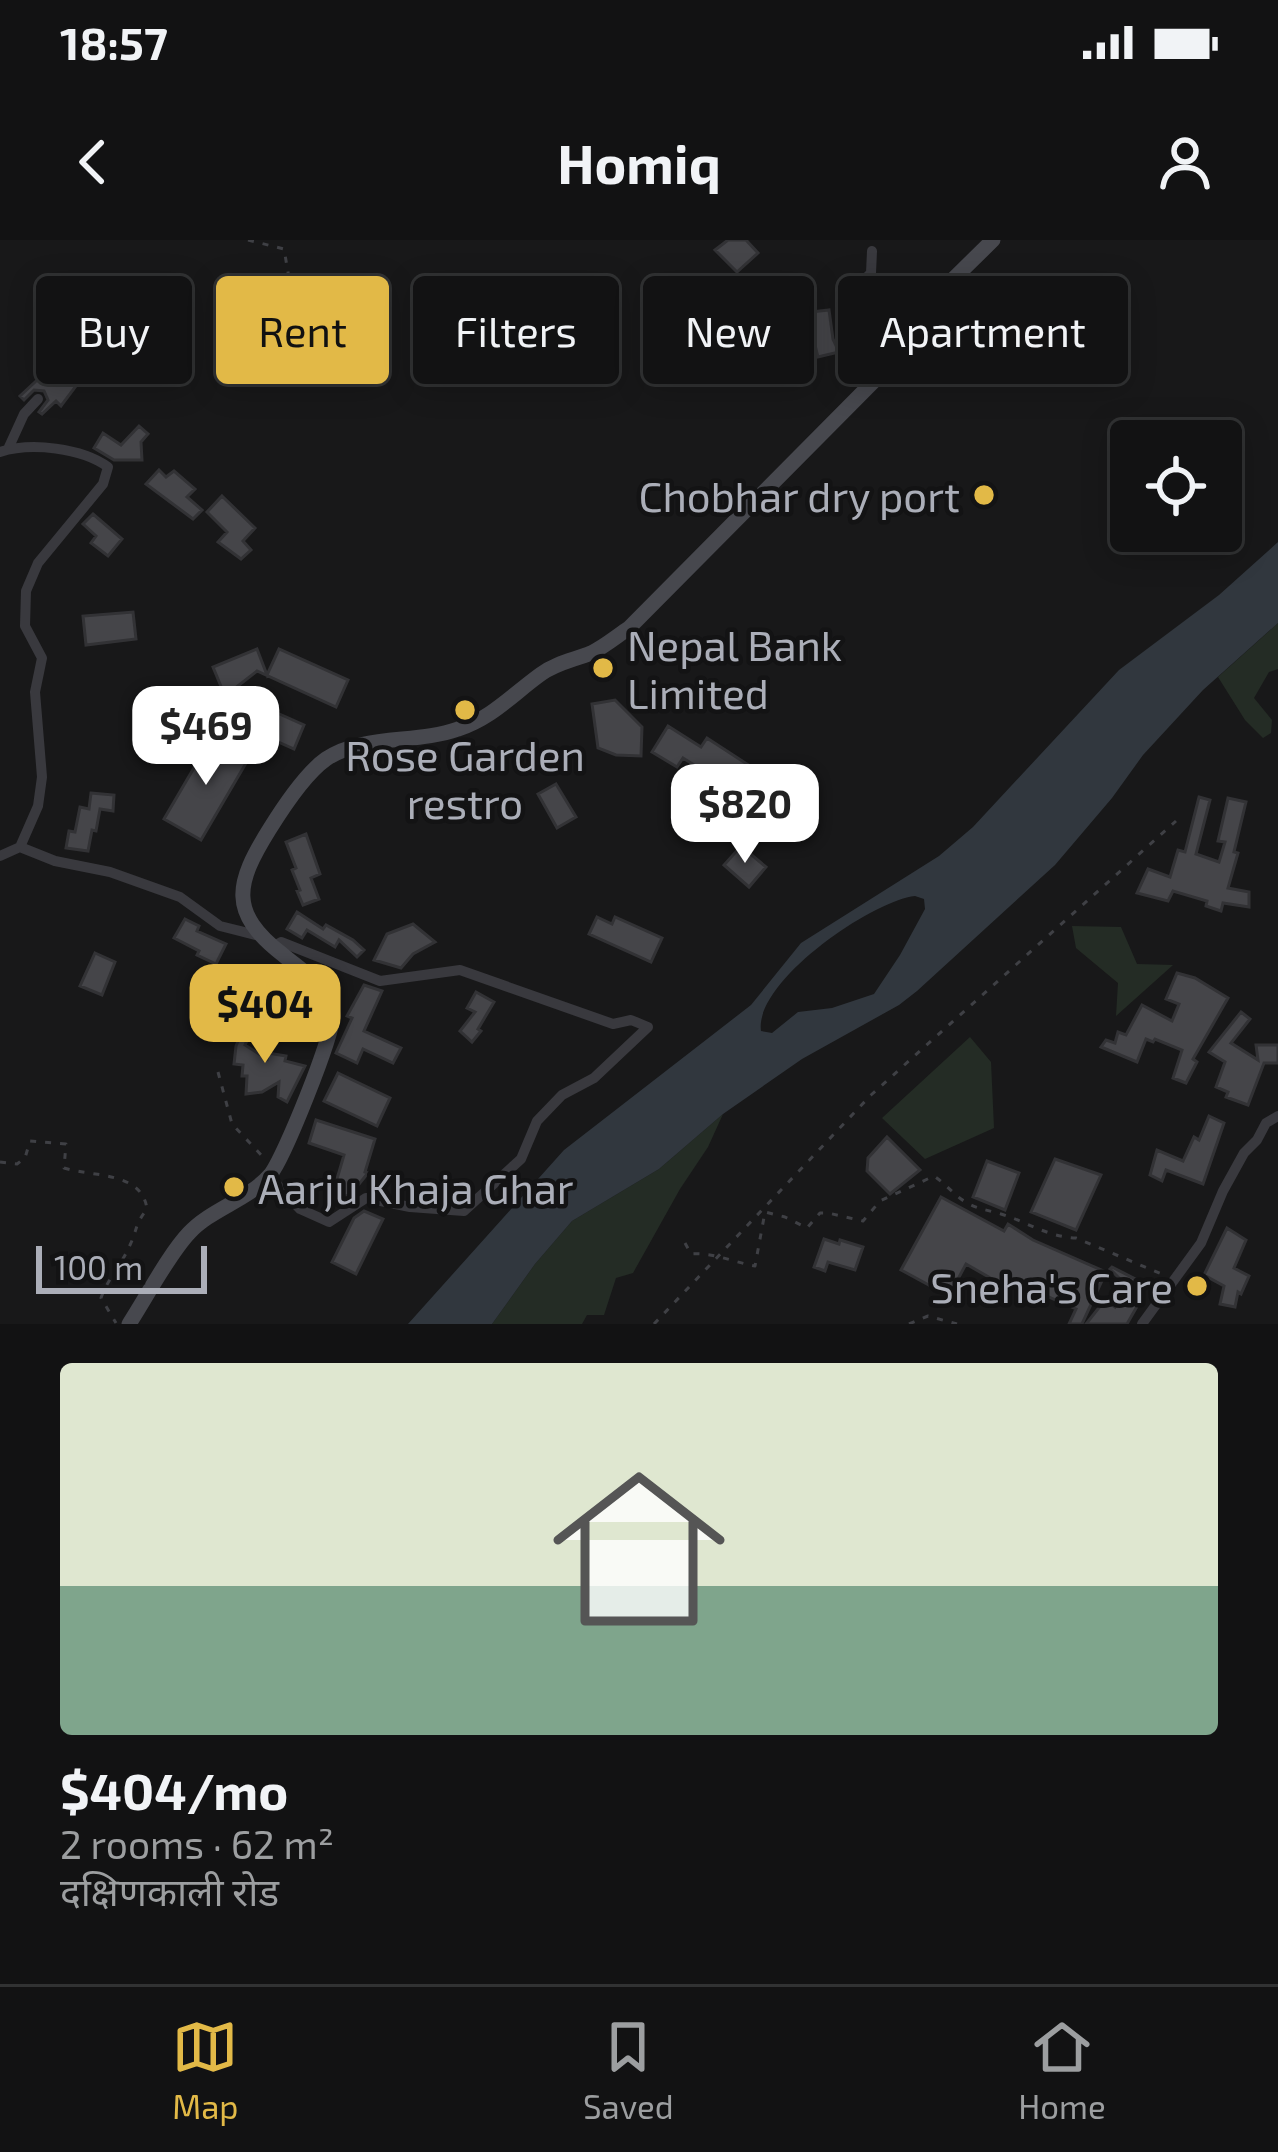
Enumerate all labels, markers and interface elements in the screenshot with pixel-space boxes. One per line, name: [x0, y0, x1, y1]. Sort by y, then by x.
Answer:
text: 18:57: [60, 15, 168, 69]
icon: back: [60, 129, 126, 195]
icon: person: [1152, 129, 1218, 195]
text: Homiq: [557, 130, 721, 195]
chip: Buy: [36, 276, 192, 384]
chip: Rent: [216, 276, 389, 384]
chip: Filters: [413, 276, 619, 384]
chip: New: [643, 276, 814, 384]
chip: Apartment: [838, 276, 1128, 384]
map controls: [1110, 420, 1242, 552]
button: locate: [1110, 420, 1242, 552]
place label: Chobhar dry port: [638, 470, 960, 520]
marker: Chobhar dry port: [971, 482, 997, 508]
place label: Nepal Bank Limited: [627, 619, 842, 717]
marker: Nepal Bank Limited: [590, 655, 616, 681]
pin: $469: [135, 686, 277, 788]
marker: Rose Garden restro: [452, 697, 478, 723]
text: $469: [159, 701, 253, 748]
place label: Rose Garden restro: [345, 729, 585, 827]
pin: $820: [674, 764, 816, 866]
text: $820: [698, 779, 792, 826]
pin: $404: [194, 964, 336, 1066]
text: $404: [217, 979, 313, 1026]
place label: Aarju Khaja Ghar: [258, 1162, 574, 1213]
marker: Aarju Khaja Ghar: [221, 1174, 247, 1200]
scale bar: [36, 1240, 207, 1293]
text: 100 m: [54, 1247, 143, 1287]
place label: Sneha's Care: [930, 1261, 1173, 1311]
marker: Sneha's Care: [1184, 1273, 1210, 1299]
icon: home: [531, 1441, 747, 1657]
text: $404/mo: [60, 1759, 288, 1820]
text: 2 rooms · 62 m²: [60, 1820, 334, 1867]
text: दक्षिणकाली रोड: [60, 1867, 279, 1914]
tab: Map: [172, 2014, 239, 2126]
tab: Saved: [583, 2014, 674, 2126]
tab: Home: [1018, 2014, 1106, 2126]

